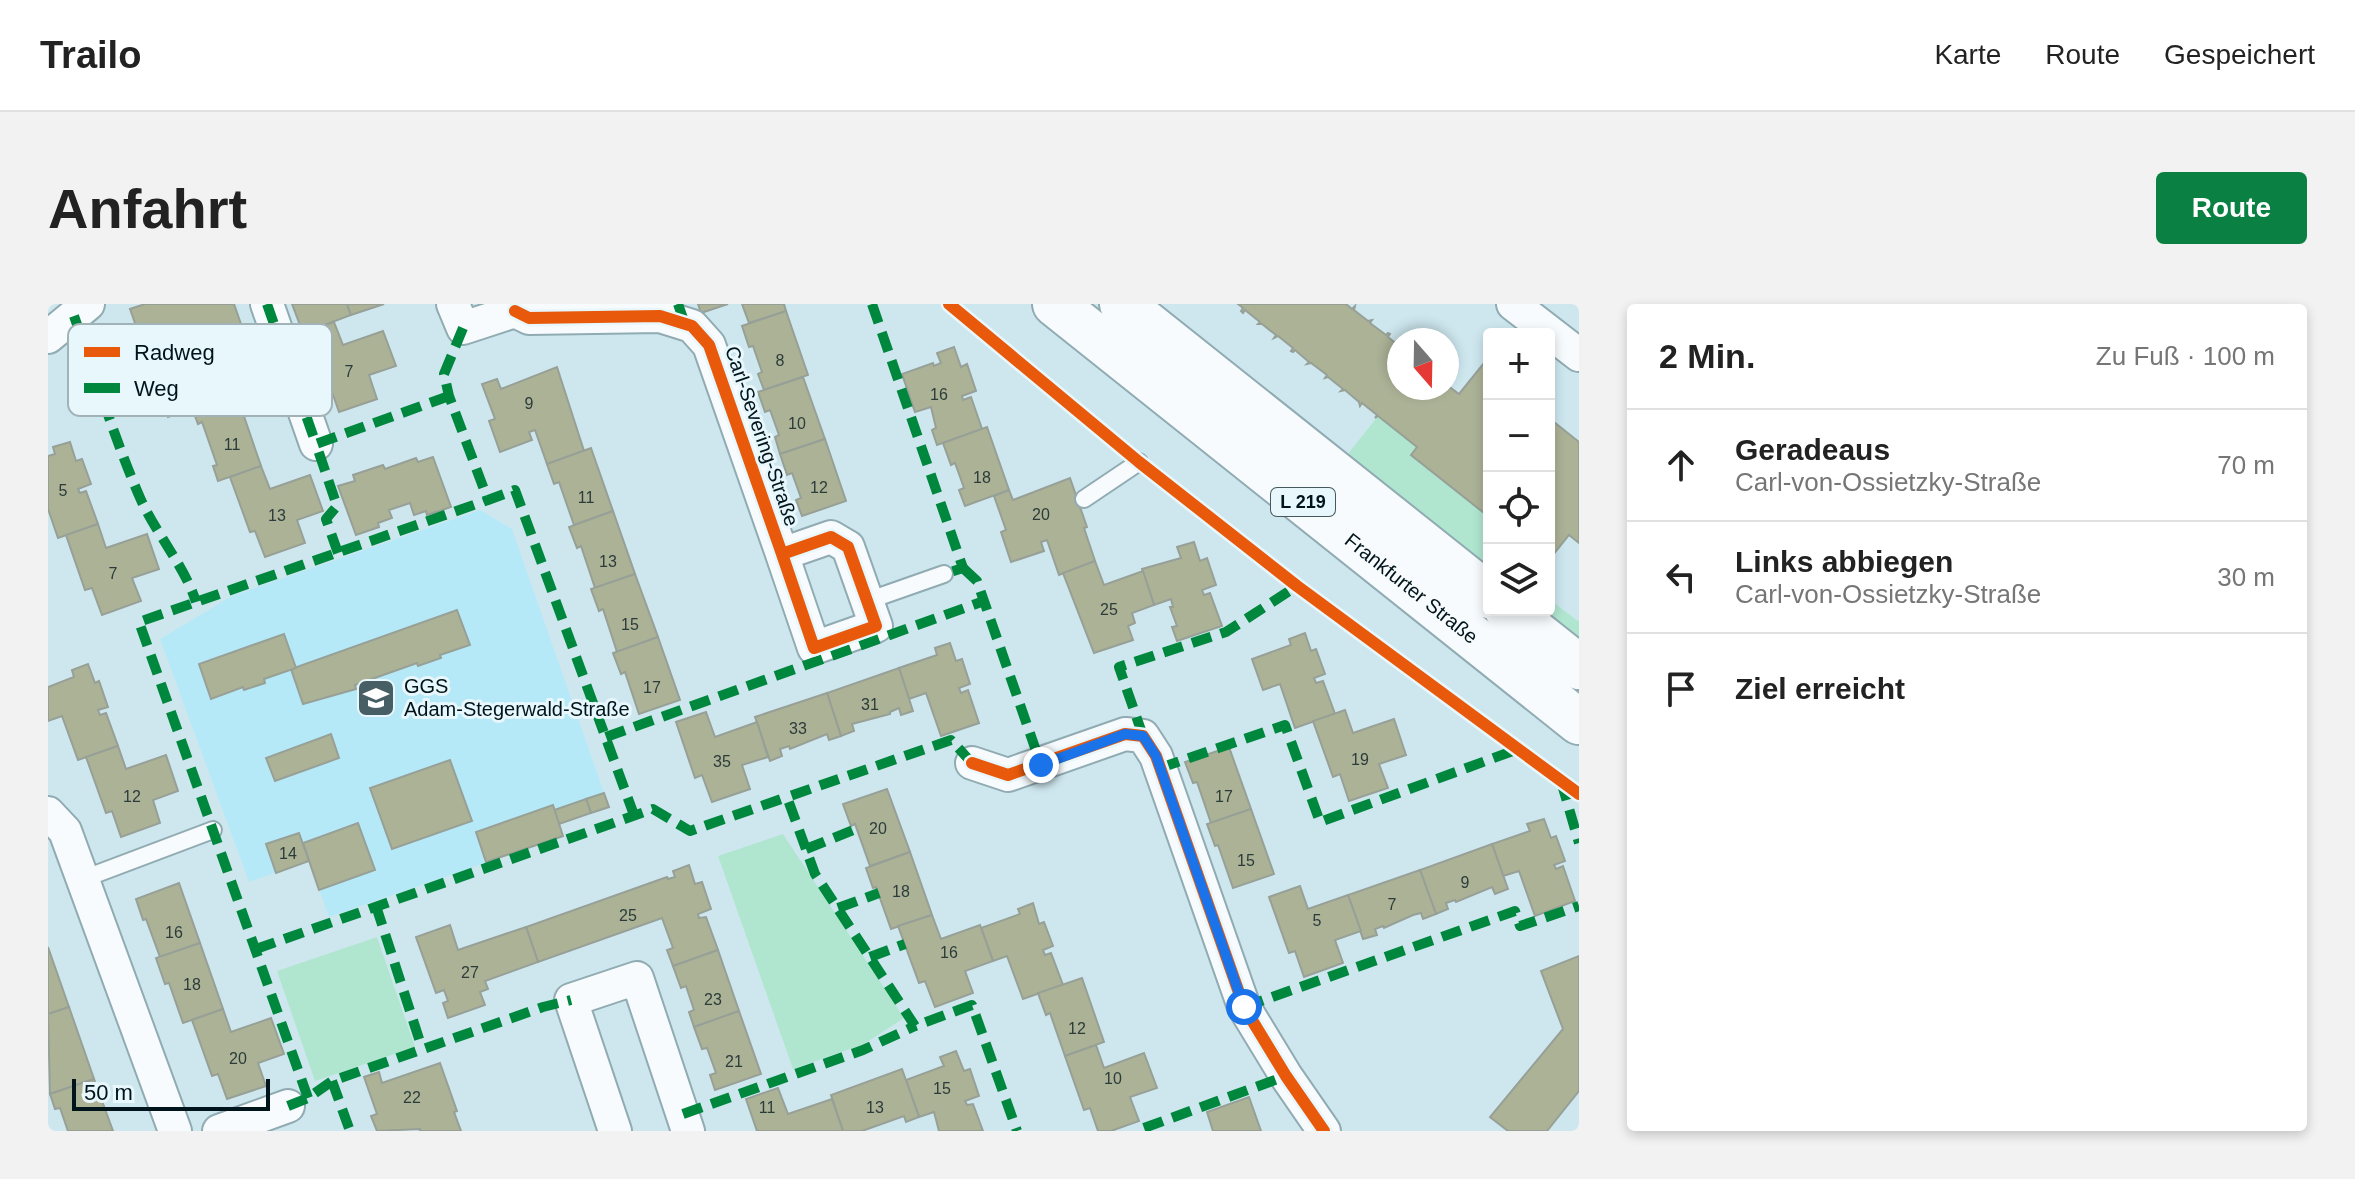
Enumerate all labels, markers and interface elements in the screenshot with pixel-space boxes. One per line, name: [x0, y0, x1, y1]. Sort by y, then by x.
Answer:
text: Trailo: [40, 34, 141, 76]
text: Karte: [1934, 39, 2001, 70]
text: Route: [2045, 39, 2120, 70]
text: Gespeichert: [2164, 39, 2315, 70]
button: Route: [2156, 172, 2307, 244]
text: Anfahrt: [48, 177, 247, 240]
legend: [68, 324, 332, 416]
north arrow: [1387, 328, 1459, 400]
map controls: [1483, 328, 1555, 616]
button: +: [1483, 328, 1555, 400]
text: 2 Min.: [1659, 337, 1755, 375]
text: Radweg: [134, 340, 215, 365]
text: Zu Fuß · 100 m: [2096, 341, 2275, 371]
street label: Carl-Severing-Straße: [721, 343, 803, 529]
house number: 8: [776, 352, 785, 369]
house number: 7: [345, 363, 354, 380]
text: Weg: [134, 376, 179, 401]
house number: 16: [930, 386, 948, 403]
house number: 9: [525, 395, 534, 412]
button: −: [1483, 400, 1555, 472]
house number: 10: [788, 415, 806, 432]
text: Geradeaus: [1735, 433, 1890, 466]
house number: 11: [224, 436, 240, 453]
icon: ahead: [1659, 443, 1703, 487]
text: 70 m: [2217, 450, 2275, 480]
text: Carl-von-Ossietzky-Straße: [1735, 467, 2041, 497]
house number: 18: [973, 469, 991, 486]
button: locate: [1483, 472, 1555, 544]
house number: 12: [810, 479, 828, 496]
house number: 5: [59, 482, 68, 499]
road number: L 219: [1271, 488, 1335, 516]
house number: 11: [578, 489, 594, 506]
house number: 20: [1032, 506, 1050, 523]
house number: 13: [268, 507, 286, 524]
street label: Frankfurter Straße: [1341, 529, 1482, 648]
button: layers: [1483, 544, 1555, 616]
text: Links abbiegen: [1735, 545, 1953, 578]
house number: 13: [599, 553, 617, 570]
icon: left: [1659, 555, 1703, 599]
text: 30 m: [2217, 562, 2275, 592]
house number: 7: [109, 565, 118, 582]
text: Carl-von-Ossietzky-Straße: [1735, 579, 2041, 609]
house number: 25: [1100, 601, 1118, 618]
house number: 15: [621, 616, 639, 633]
icon: arrive: [1659, 667, 1703, 711]
text: Ziel erreicht: [1735, 672, 1905, 705]
place label: GGS Adam-Stegerwald-Straße: [404, 675, 630, 720]
school or university icon: GGS Adam-Stegerwald-Straße: [355, 677, 397, 719]
house number: 17: [643, 679, 661, 696]
house number: 31: [861, 696, 879, 713]
house number: 33: [789, 720, 807, 737]
route end: [1023, 747, 1059, 783]
house number: 19: [1351, 751, 1369, 768]
house number: 35: [713, 753, 731, 770]
house number: 12: [123, 788, 141, 805]
house number: 17: [1215, 788, 1233, 805]
house number: 20: [869, 820, 887, 837]
house number: 14: [279, 845, 297, 862]
house number: 15: [1237, 852, 1255, 869]
house number: 9: [1461, 874, 1470, 891]
house number: 18: [892, 883, 910, 900]
house number: 7: [1388, 896, 1397, 913]
house number: 25: [619, 907, 637, 924]
house number: 5: [1313, 912, 1322, 929]
house number: 16: [165, 924, 183, 941]
house number: 16: [940, 944, 958, 961]
house number: 27: [461, 964, 479, 981]
house number: 18: [183, 976, 201, 993]
route start: [1226, 989, 1262, 1025]
house number: 23: [704, 991, 722, 1008]
house number: 12: [1068, 1020, 1086, 1037]
house number: 20: [229, 1050, 247, 1067]
house number: 21: [725, 1053, 743, 1070]
house number: 10: [1104, 1070, 1122, 1087]
scale bar: [72, 1075, 270, 1111]
text: 50 m: [84, 1080, 133, 1105]
house number: 15: [933, 1080, 951, 1097]
house number: 22: [403, 1089, 421, 1106]
house number: 11: [759, 1099, 775, 1116]
house number: 13: [866, 1099, 884, 1116]

